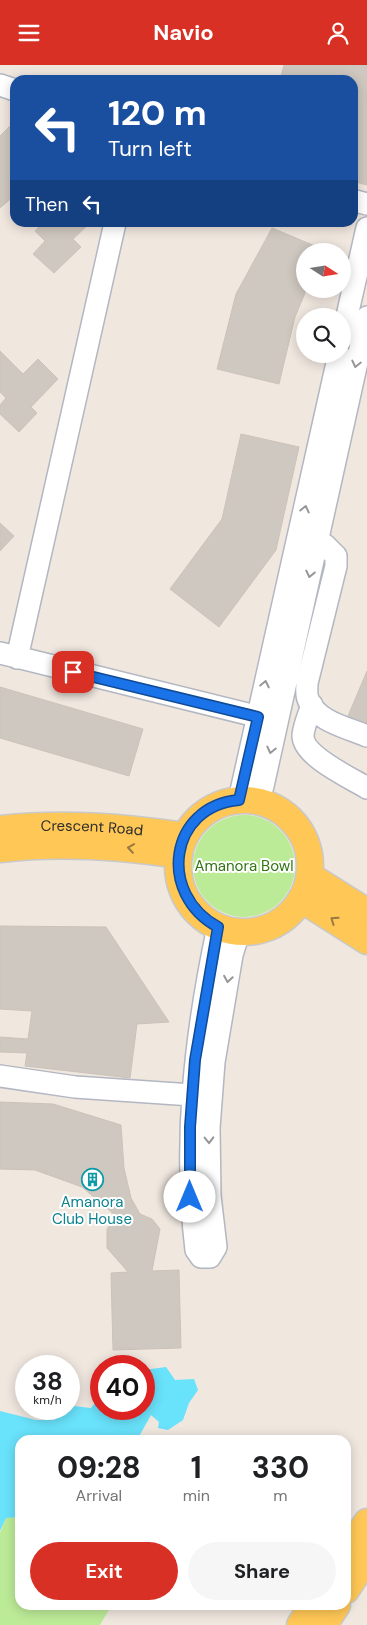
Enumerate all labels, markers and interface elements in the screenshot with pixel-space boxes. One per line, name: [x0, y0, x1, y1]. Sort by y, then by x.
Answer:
text: Navio: [153, 18, 214, 47]
icon: menu: [15, 19, 43, 47]
icon: person: [324, 19, 352, 47]
text: 120 m: [108, 90, 207, 136]
icon: left: [25, 95, 90, 160]
text: Turn left: [108, 134, 192, 163]
icon: left: [78, 190, 106, 218]
text: Then: [25, 192, 68, 217]
north arrow: [296, 243, 351, 297]
map controls: [296, 243, 351, 363]
button: search: [296, 308, 351, 363]
one-way arrow: [351, 360, 362, 369]
one-way arrow: [299, 504, 309, 513]
one-way arrow: [305, 570, 316, 579]
pin: [52, 651, 94, 693]
icon: arrive: [59, 658, 87, 686]
one-way arrow: [260, 680, 270, 689]
one-way arrow: [266, 745, 277, 754]
street label: Crescent Road: [40, 816, 144, 841]
one-way arrow: [126, 843, 134, 854]
park label: Amanora Bowl: [194, 856, 294, 876]
one-way arrow: [330, 917, 340, 926]
one-way arrow: [223, 975, 234, 983]
one-way arrow: [204, 1136, 214, 1144]
building icon: Amanora Club House: [80, 1167, 104, 1191]
position arrow: [163, 1170, 215, 1222]
place label: Amanora Club House: [52, 1192, 132, 1229]
speed limit sign: 40: [90, 1355, 155, 1420]
text: 38: [32, 1365, 63, 1398]
text: km/h: [33, 1392, 62, 1408]
text: 09:28: [57, 1448, 141, 1487]
text: 1: [191, 1448, 202, 1487]
text: 330: [252, 1448, 309, 1487]
text: Arrival: [76, 1485, 122, 1506]
text: min: [183, 1485, 210, 1506]
text: m: [273, 1485, 288, 1506]
button: Exit: [30, 1542, 178, 1600]
button: Share: [188, 1542, 336, 1600]

